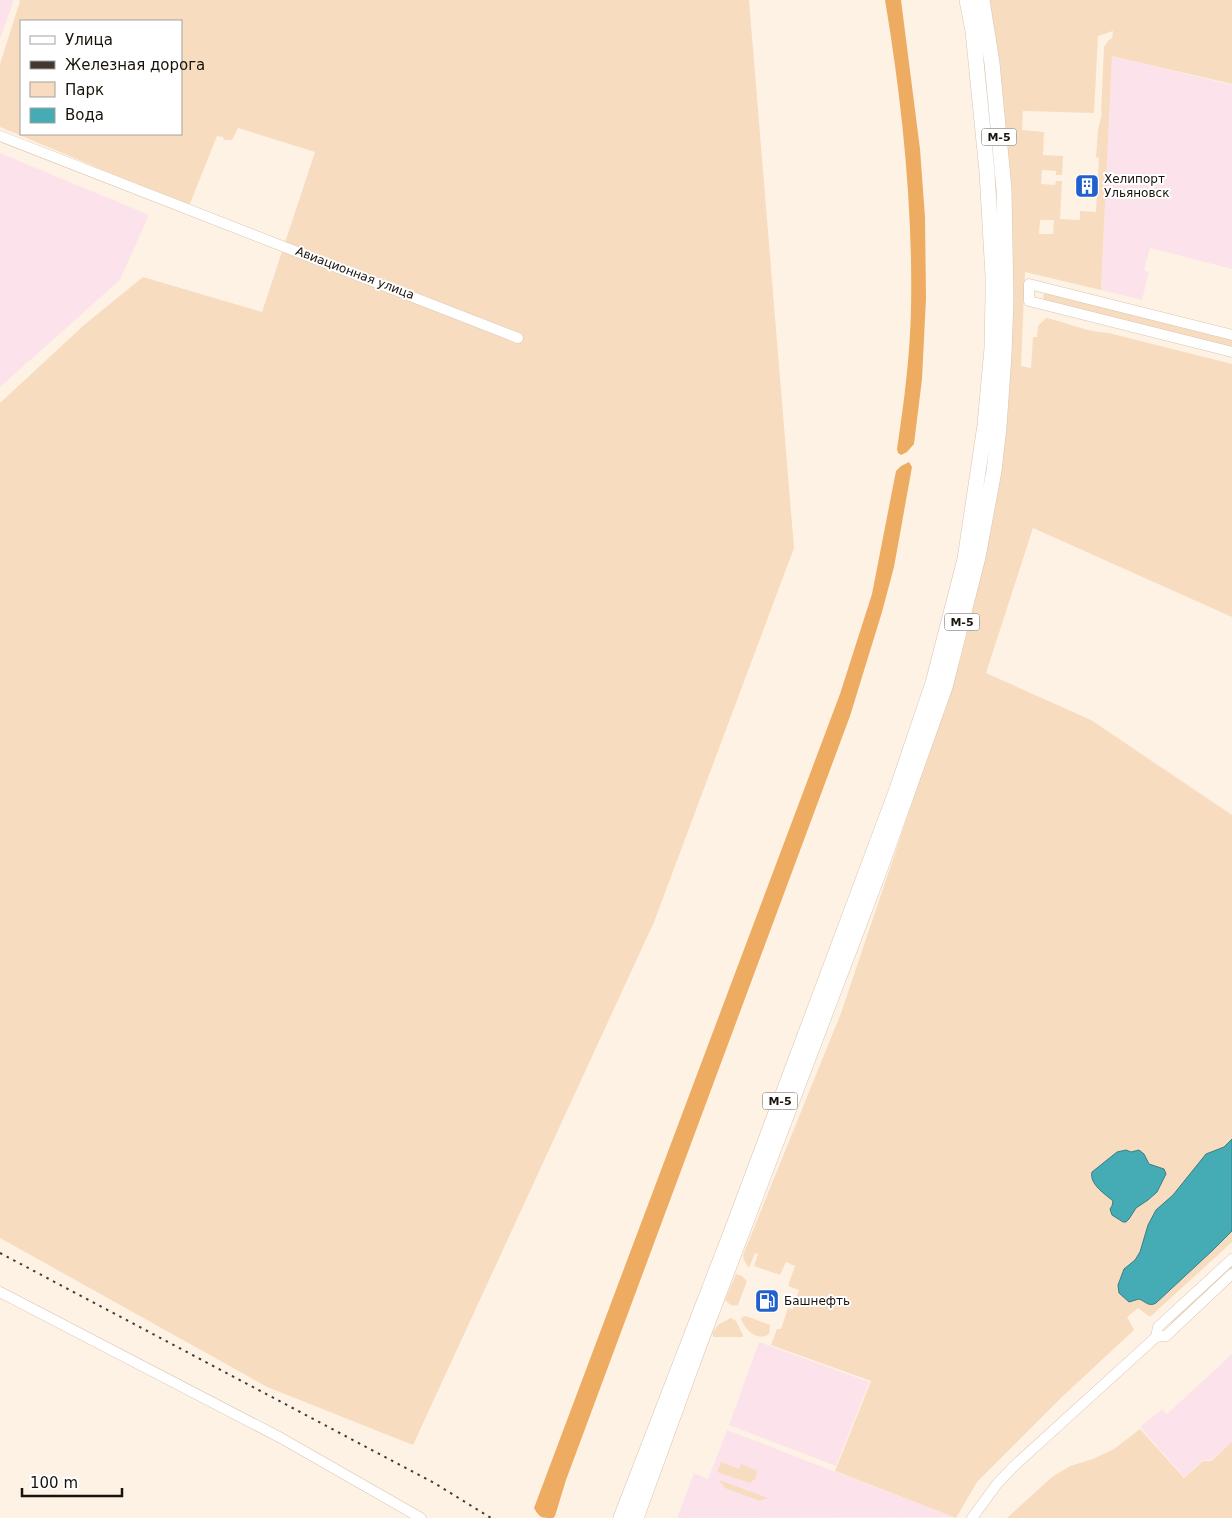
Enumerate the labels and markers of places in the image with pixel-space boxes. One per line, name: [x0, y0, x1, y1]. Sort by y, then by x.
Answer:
place label: Хелипорт Ульяновск: [1104, 172, 1169, 200]
building icon: Хелипорт Ульяновск: [1074, 173, 1100, 199]
fuel station icon: Башнефть: [754, 1288, 780, 1314]
place label: Башнефть: [784, 1294, 850, 1308]

